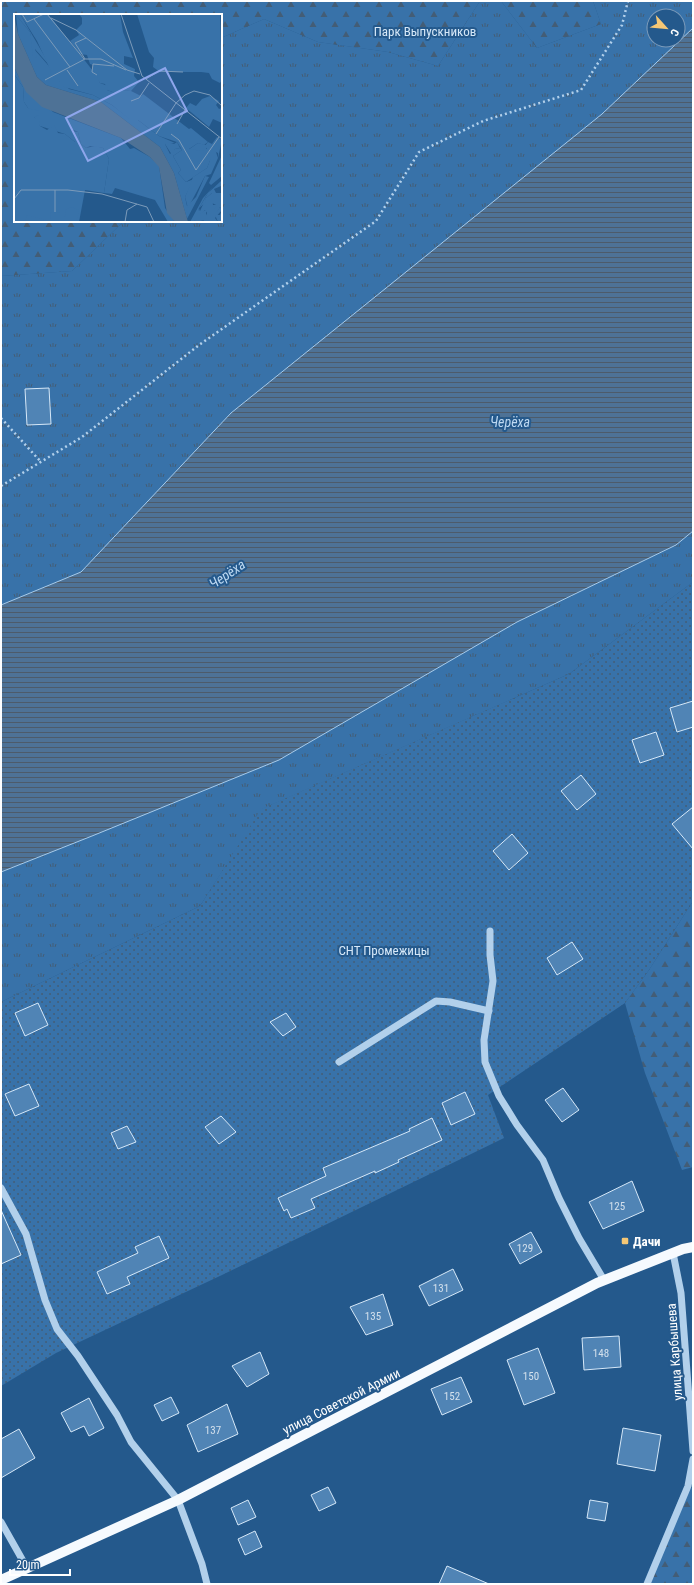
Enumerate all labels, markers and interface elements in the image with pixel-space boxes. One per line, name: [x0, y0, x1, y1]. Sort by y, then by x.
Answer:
north arrow: [646, 8, 686, 48]
inset map: [14, 14, 222, 222]
park label: Парк Выпускников: [374, 24, 476, 39]
text: С: [667, 27, 682, 38]
water label: Черёха: [490, 414, 530, 430]
water label: Черёха: [206, 556, 248, 592]
park label: СНТ Промежицы: [338, 943, 430, 958]
house number: 125: [609, 1200, 625, 1213]
place label: Дачи: [633, 1234, 661, 1249]
marker: Дачи: [620, 1236, 630, 1246]
house number: 129: [517, 1242, 533, 1255]
house number: 131: [433, 1282, 449, 1295]
street label: улица Карбышева: [664, 1303, 685, 1401]
house number: 135: [365, 1310, 381, 1323]
house number: 148: [593, 1347, 609, 1360]
street label: улица Советской Армии: [280, 1365, 402, 1438]
house number: 150: [523, 1370, 539, 1383]
house number: 152: [444, 1390, 460, 1403]
house number: 137: [205, 1424, 221, 1437]
scale bar: [10, 1551, 70, 1577]
text: 20 m: [16, 1558, 40, 1572]

